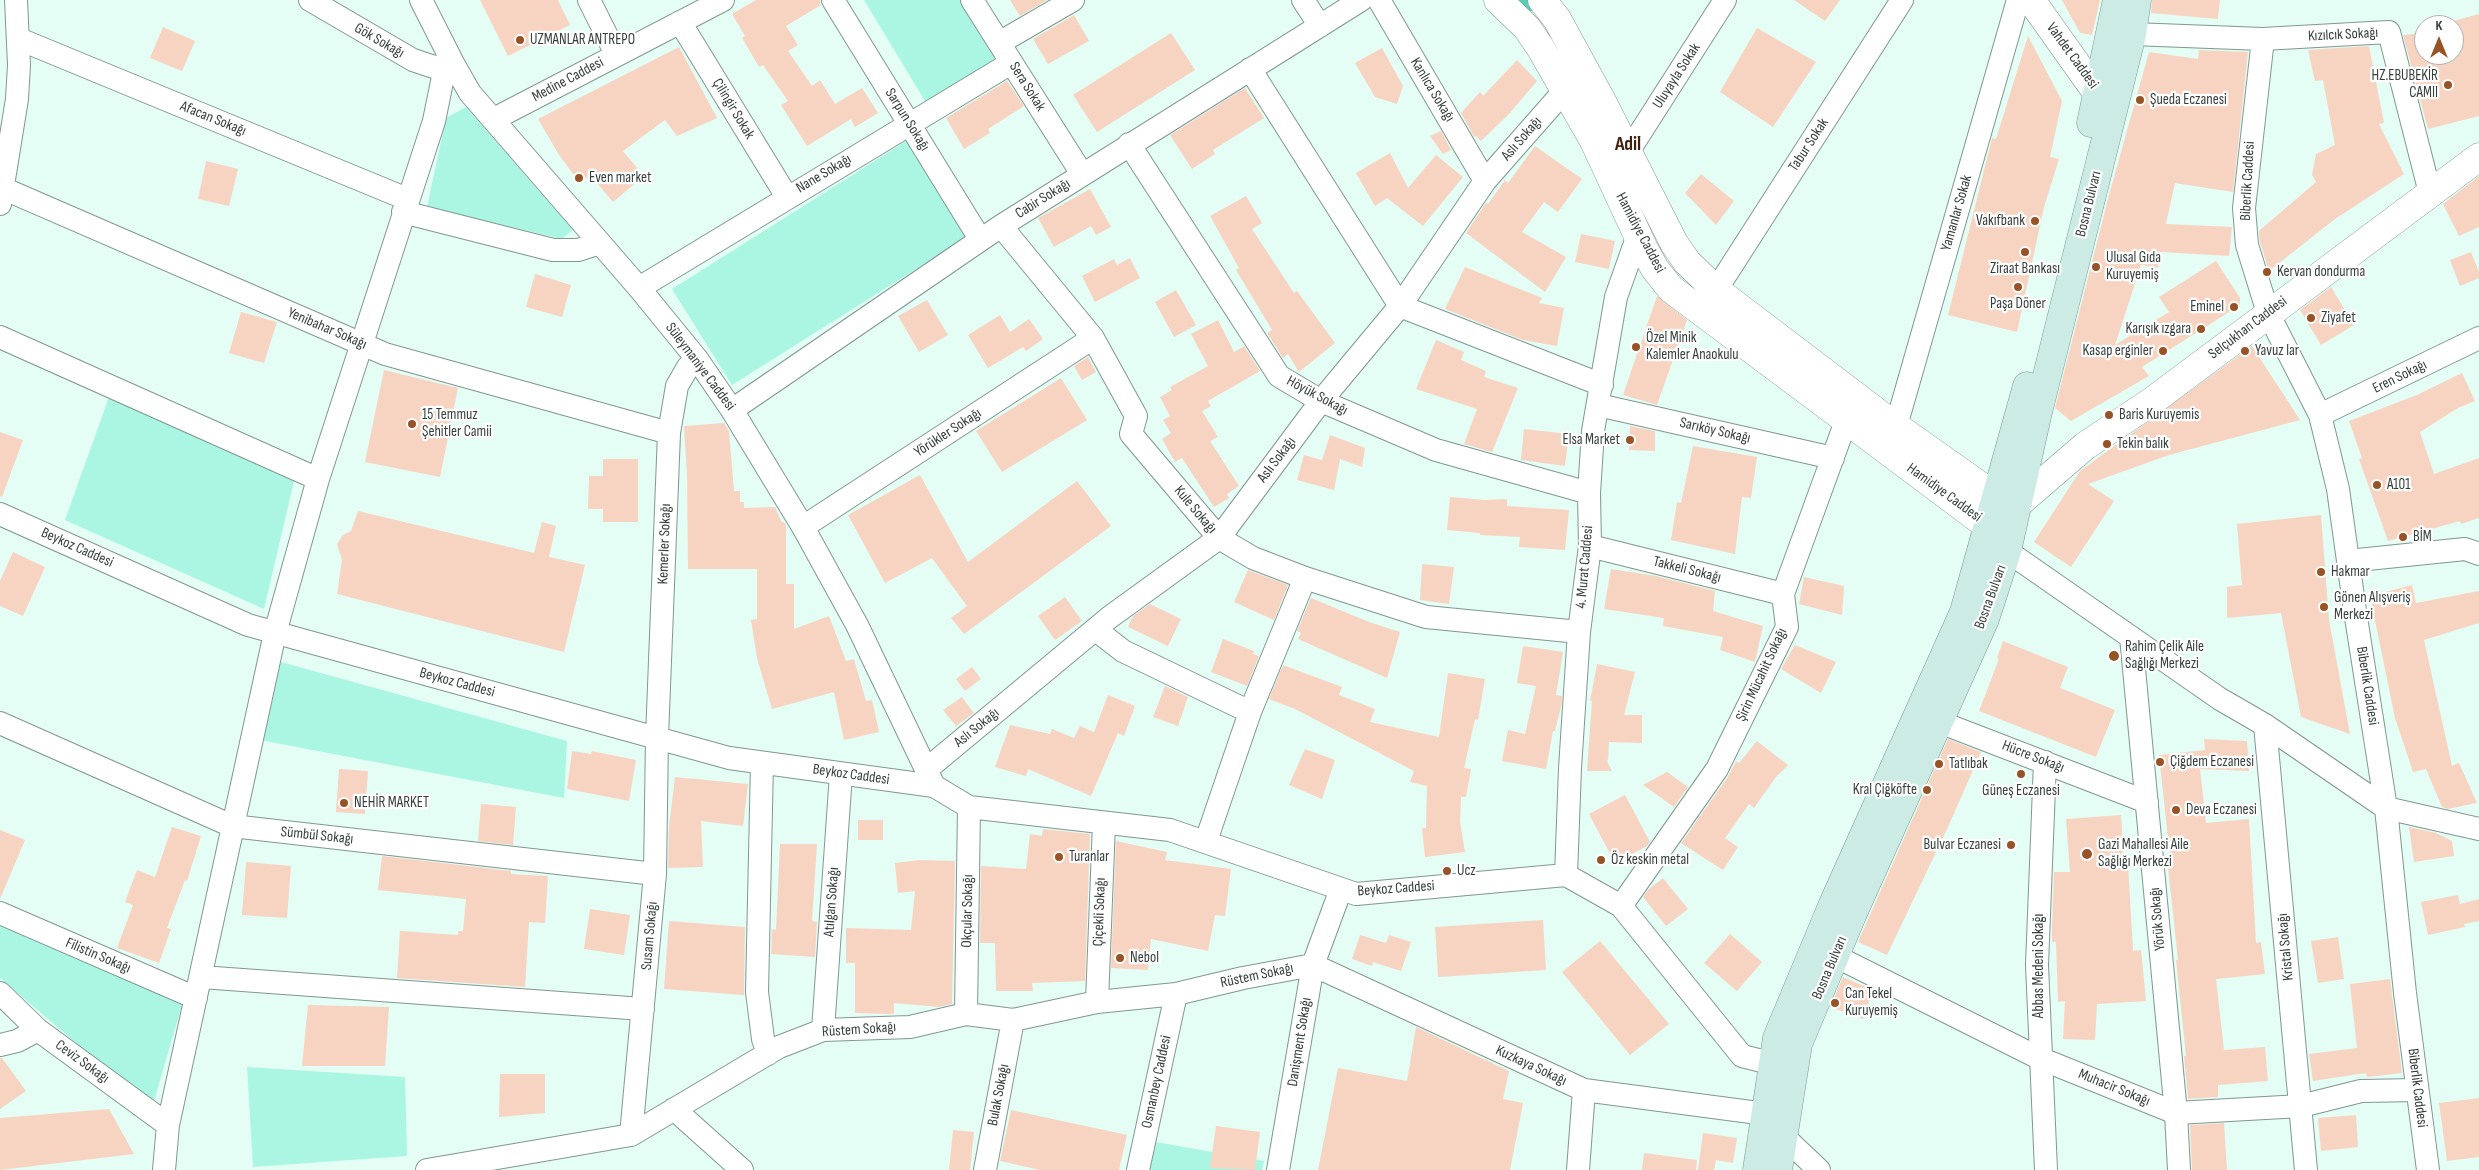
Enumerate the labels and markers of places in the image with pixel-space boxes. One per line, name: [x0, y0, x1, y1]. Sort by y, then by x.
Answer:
place label: UZMANLAR ANTREPO: [530, 31, 635, 49]
marker: UZMANLAR ANTREPO: [514, 34, 526, 46]
place label: HZ.EBUBEKİR CAMII: [2372, 67, 2438, 102]
marker: HZ.EBUBEKİR CAMII: [2442, 79, 2454, 91]
place label: Şueda Eczanesi: [2150, 91, 2227, 109]
marker: Şueda Eczanesi: [2134, 94, 2146, 106]
place label: Even market: [589, 169, 651, 187]
marker: Even market: [573, 172, 585, 184]
place label: Vakıfbank: [1976, 212, 2025, 230]
marker: Vakıfbank: [2029, 215, 2041, 227]
marker: Ziraat Bankası: [2019, 246, 2031, 258]
place label: Ulusal Gıda Kuruyemiş: [2106, 249, 2161, 284]
place label: Ziraat Bankası: [1990, 260, 2060, 278]
marker: Ulusal Gıda Kuruyemiş: [2090, 261, 2102, 273]
place label: Kervan dondurma: [2277, 263, 2365, 281]
marker: Kervan dondurma: [2261, 266, 2273, 278]
marker: Paşa Döner: [2012, 281, 2024, 293]
place label: Paşa Döner: [1990, 295, 2046, 313]
place label: Eminel: [2190, 298, 2224, 316]
marker: Eminel: [2228, 301, 2240, 313]
place label: Ziyafet: [2321, 309, 2356, 327]
marker: Ziyafet: [2305, 312, 2317, 324]
place label: Karışık ızgara: [2126, 320, 2191, 338]
marker: Karışık ızgara: [2195, 323, 2207, 335]
place label: Özel Minik Kalemler Anaokulu: [1646, 329, 1739, 364]
marker: Özel Minik Kalemler Anaokulu: [1630, 341, 1642, 353]
place label: Kasap erginler: [2083, 342, 2153, 360]
place label: Yavuz lar: [2255, 342, 2299, 360]
marker: Kasap erginler: [2157, 345, 2169, 357]
marker: Yavuz lar: [2239, 345, 2251, 357]
place label: 15 Temmuz Şehitler Camii: [422, 406, 492, 441]
place label: Baris Kuruyemis: [2119, 406, 2199, 424]
marker: Baris Kuruyemis: [2103, 409, 2115, 421]
marker: 15 Temmuz Şehitler Camii: [406, 418, 418, 430]
place label: Elsa Market: [1563, 431, 1620, 449]
marker: Elsa Market: [1624, 434, 1636, 446]
place label: Tekin balık: [2117, 435, 2169, 453]
marker: Tekin balık: [2101, 438, 2113, 450]
place label: A101: [2387, 476, 2411, 494]
marker: A101: [2371, 479, 2383, 491]
place label: BİM: [2413, 528, 2432, 546]
marker: BİM: [2397, 531, 2409, 543]
place label: Hakmar: [2331, 563, 2370, 581]
marker: Hakmar: [2315, 566, 2327, 578]
place label: Gönen Alışveriş Merkezi: [2334, 589, 2411, 624]
marker: Gönen Alışveriş Merkezi: [2318, 601, 2330, 613]
place label: Rahim Çelik Aile Sağlığı Merkezi: [2125, 638, 2204, 673]
marker: Rahim Çelik Aile Sağlığı Merkezi: [2107, 649, 2121, 663]
place label: Çiğdem Eczanesi: [2170, 753, 2254, 771]
place label: Tatlıbak: [1949, 755, 1988, 773]
marker: Çiğdem Eczanesi: [2154, 756, 2166, 768]
marker: Tatlıbak: [1933, 758, 1945, 770]
marker: Güneş Eczanesi: [2015, 768, 2027, 780]
place label: Kral Çiğköfte: [1853, 781, 1917, 799]
place label: Güneş Eczanesi: [1982, 782, 2060, 800]
marker: Kral Çiğköfte: [1921, 784, 1933, 796]
place label: NEHİR MARKET: [354, 794, 429, 812]
marker: NEHİR MARKET: [338, 797, 350, 809]
place label: Deva Eczanesi: [2186, 801, 2257, 819]
marker: Deva Eczanesi: [2170, 804, 2182, 816]
place label: Bulvar Eczanesi: [1923, 836, 2001, 854]
place label: Gazi Mahallesi Aile Sağlığı Merkezi: [2098, 836, 2189, 871]
marker: Bulvar Eczanesi: [2005, 839, 2017, 851]
marker: Gazi Mahallesi Aile Sağlığı Merkezi: [2080, 847, 2094, 861]
place label: Turanlar: [1069, 848, 1109, 866]
marker: Turanlar: [1053, 851, 1065, 863]
place label: Öz keskin metal: [1611, 851, 1689, 869]
marker: Öz keskin metal: [1595, 854, 1607, 866]
place label: Ucz: [1457, 862, 1476, 880]
marker: Ucz: [1441, 865, 1453, 877]
place label: Nebol: [1130, 949, 1159, 967]
marker: Nebol: [1114, 952, 1126, 964]
place label: Can Tekel Kuruyemiş: [1845, 985, 1898, 1020]
marker: Can Tekel Kuruyemiş: [1829, 997, 1841, 1009]

